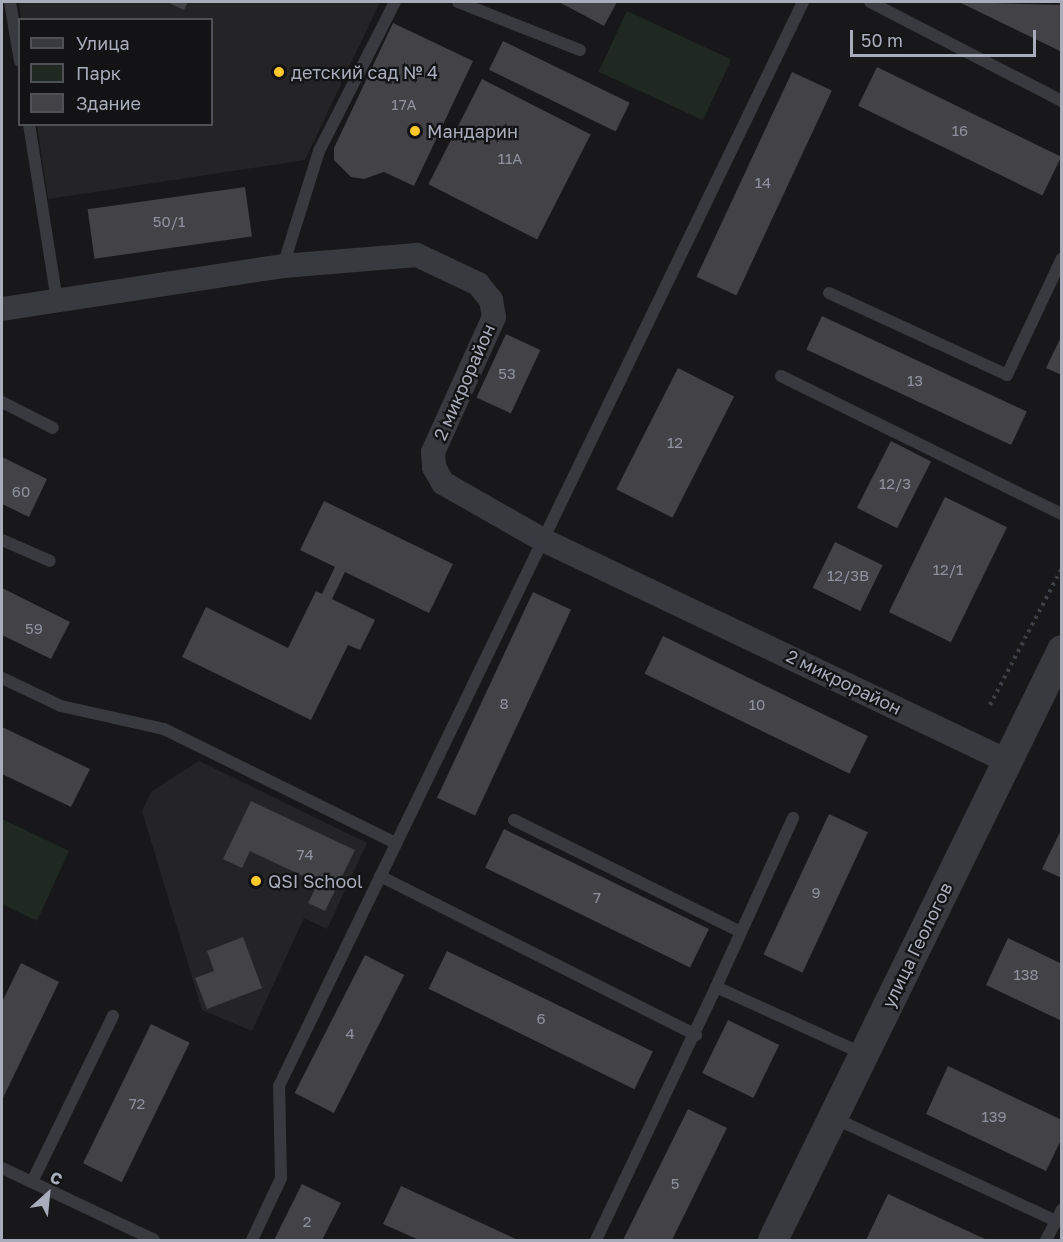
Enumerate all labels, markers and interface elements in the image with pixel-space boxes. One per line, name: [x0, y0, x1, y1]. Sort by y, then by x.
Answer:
legend: [18, 18, 213, 126]
scale bar: [853, 18, 1039, 56]
text: 50 m: [861, 29, 903, 51]
text: Улица: [76, 32, 130, 54]
place label: детский сад № 4: [291, 61, 438, 83]
text: Парк: [76, 62, 121, 84]
marker: детский сад № 4: [272, 65, 286, 79]
text: Здание: [76, 92, 141, 114]
house number: 17А: [391, 96, 417, 114]
place label: Мандарин: [427, 120, 518, 142]
house number: 16: [952, 122, 968, 140]
marker: Мандарин: [408, 124, 422, 138]
house number: 11А: [498, 150, 522, 168]
house number: 14: [755, 174, 771, 192]
house number: 50/1: [153, 213, 185, 231]
street label: 2 микрорайон: [429, 320, 499, 444]
house number: 53: [498, 365, 516, 383]
house number: 13: [907, 372, 923, 390]
house number: 12: [667, 434, 683, 452]
house number: 12/3: [879, 475, 911, 493]
house number: 60: [12, 483, 30, 501]
house number: 12/1: [933, 561, 963, 579]
house number: 12/3В: [827, 567, 869, 585]
house number: 59: [25, 620, 43, 638]
street label: 2 микрорайон: [783, 645, 905, 719]
house number: 8: [499, 695, 509, 713]
house number: 10: [749, 696, 765, 714]
house number: 74: [296, 846, 314, 864]
place label: QSI School: [268, 870, 363, 892]
marker: QSI School: [249, 874, 263, 888]
street label: улица Геологов: [877, 879, 957, 1011]
house number: 9: [811, 884, 821, 902]
house number: 7: [593, 889, 601, 907]
house number: 138: [1013, 966, 1039, 984]
house number: 6: [536, 1010, 546, 1028]
house number: 4: [345, 1025, 355, 1043]
house number: 72: [129, 1095, 145, 1113]
house number: 139: [981, 1108, 1007, 1126]
north arrow: [18, 1164, 78, 1224]
text: С: [47, 1166, 66, 1189]
house number: 5: [671, 1175, 679, 1193]
house number: 2: [303, 1213, 311, 1231]

